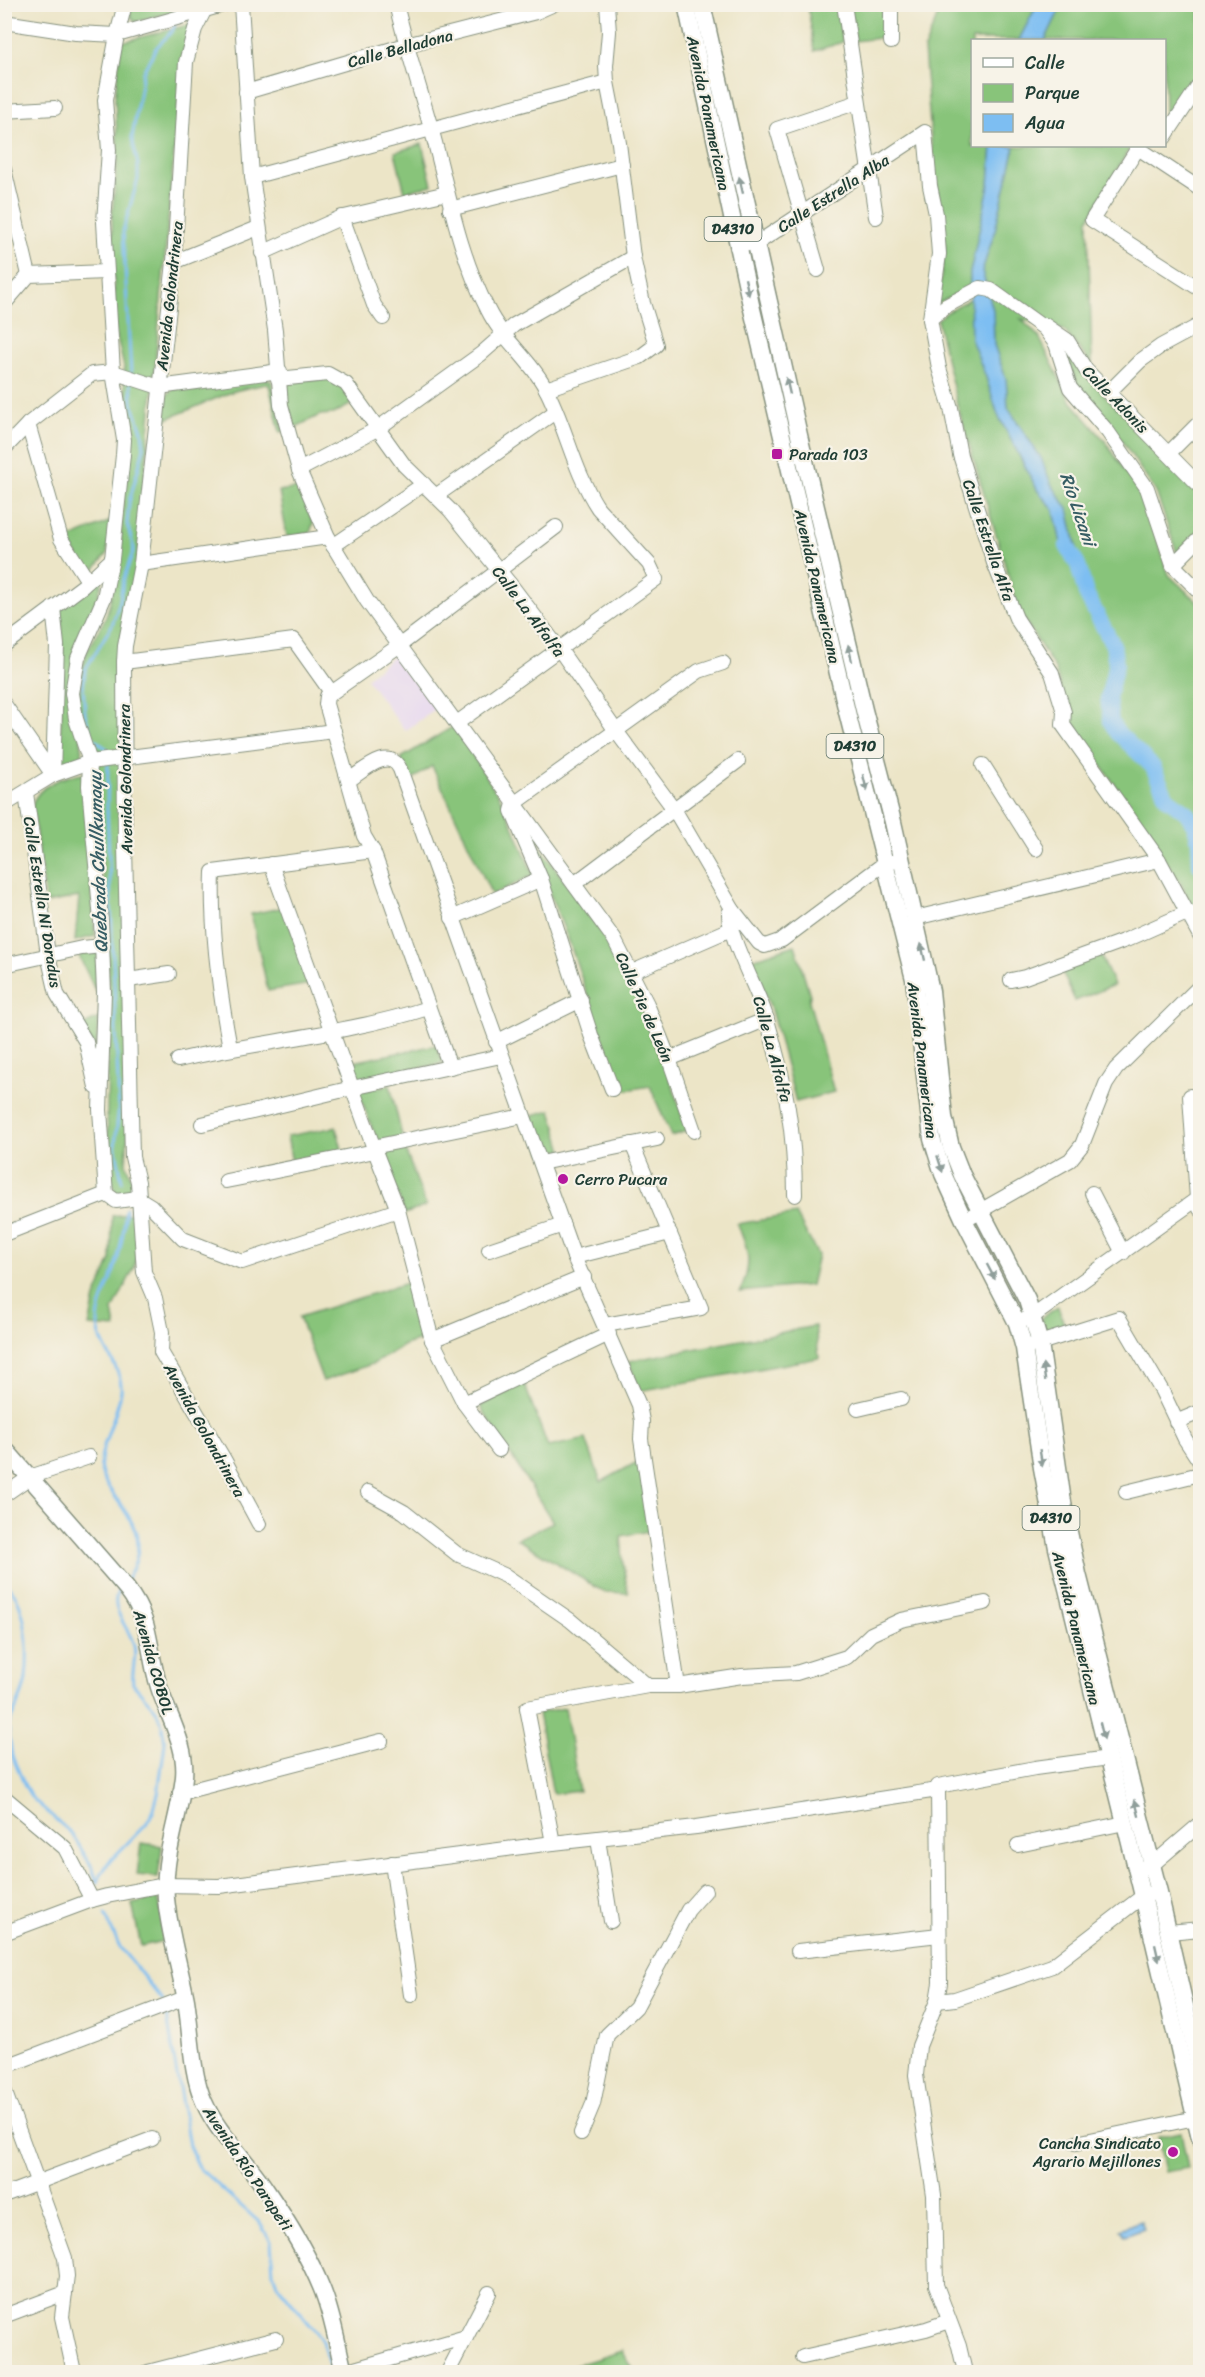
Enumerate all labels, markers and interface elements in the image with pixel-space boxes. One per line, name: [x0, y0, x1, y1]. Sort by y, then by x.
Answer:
street label: Calle Belladona: [344, 21, 456, 76]
street label: Avenida Panamericana: [678, 32, 739, 193]
legend: [971, 39, 1166, 147]
text: Calle: [1025, 47, 1065, 79]
text: Parque: [1025, 77, 1080, 109]
text: Agua: [1024, 107, 1066, 139]
street label: Calle Estrella Alba: [771, 146, 896, 241]
one-way arrow: [736, 176, 746, 194]
road number: D4310: [704, 217, 762, 241]
street label: Avenida Golondrinera: [147, 219, 192, 373]
one-way arrow: [742, 278, 752, 297]
street label: Calle Adonis: [1075, 358, 1157, 441]
one-way arrow: [782, 377, 792, 396]
place label: Parada 103: [789, 440, 868, 469]
marker: Parada 103: [770, 447, 784, 461]
water label: Río Licani: [1051, 468, 1107, 554]
street label: Calle Estrella Alfa: [954, 475, 1023, 606]
street label: Avenida Panamericana: [785, 505, 849, 666]
street label: Calle La Alfalfa: [484, 559, 574, 664]
one-way arrow: [845, 644, 855, 662]
street label: Avenida Golondrinera: [110, 703, 141, 855]
road number: D4310: [826, 734, 884, 758]
water label: Quebrada Chullkumayu: [79, 768, 117, 953]
one-way arrow: [861, 774, 870, 792]
street label: Calle Estrella Ni Doradus: [15, 814, 70, 990]
one-way arrow: [917, 943, 927, 961]
street label: Calle Pie de León: [607, 947, 682, 1068]
street label: Avenida Panamericana: [898, 979, 947, 1140]
street label: Calle La Alfalfa: [744, 993, 801, 1106]
one-way arrow: [936, 1155, 945, 1173]
place label: Cerro Pucara: [575, 1165, 668, 1194]
marker: Cerro Pucara: [556, 1172, 570, 1186]
one-way arrow: [986, 1264, 996, 1281]
street label: Avenida Golondrinera: [155, 1357, 254, 1504]
one-way arrow: [1040, 1362, 1049, 1381]
one-way arrow: [1036, 1449, 1045, 1468]
road number: D4310: [1022, 1506, 1080, 1530]
street label: Avenida Panamericana: [1043, 1547, 1110, 1708]
street label: Avenida COBOL: [124, 1605, 183, 1719]
one-way arrow: [1098, 1721, 1108, 1740]
one-way arrow: [1132, 1799, 1142, 1817]
one-way arrow: [1153, 1944, 1163, 1962]
street label: Avenida Río Parapeti: [194, 2099, 301, 2237]
place label: Cancha Sindicato Agrario Mejillones: [1032, 2129, 1162, 2176]
marker: Cancha Sindicato Agrario Mejillones: [1166, 2145, 1180, 2159]

